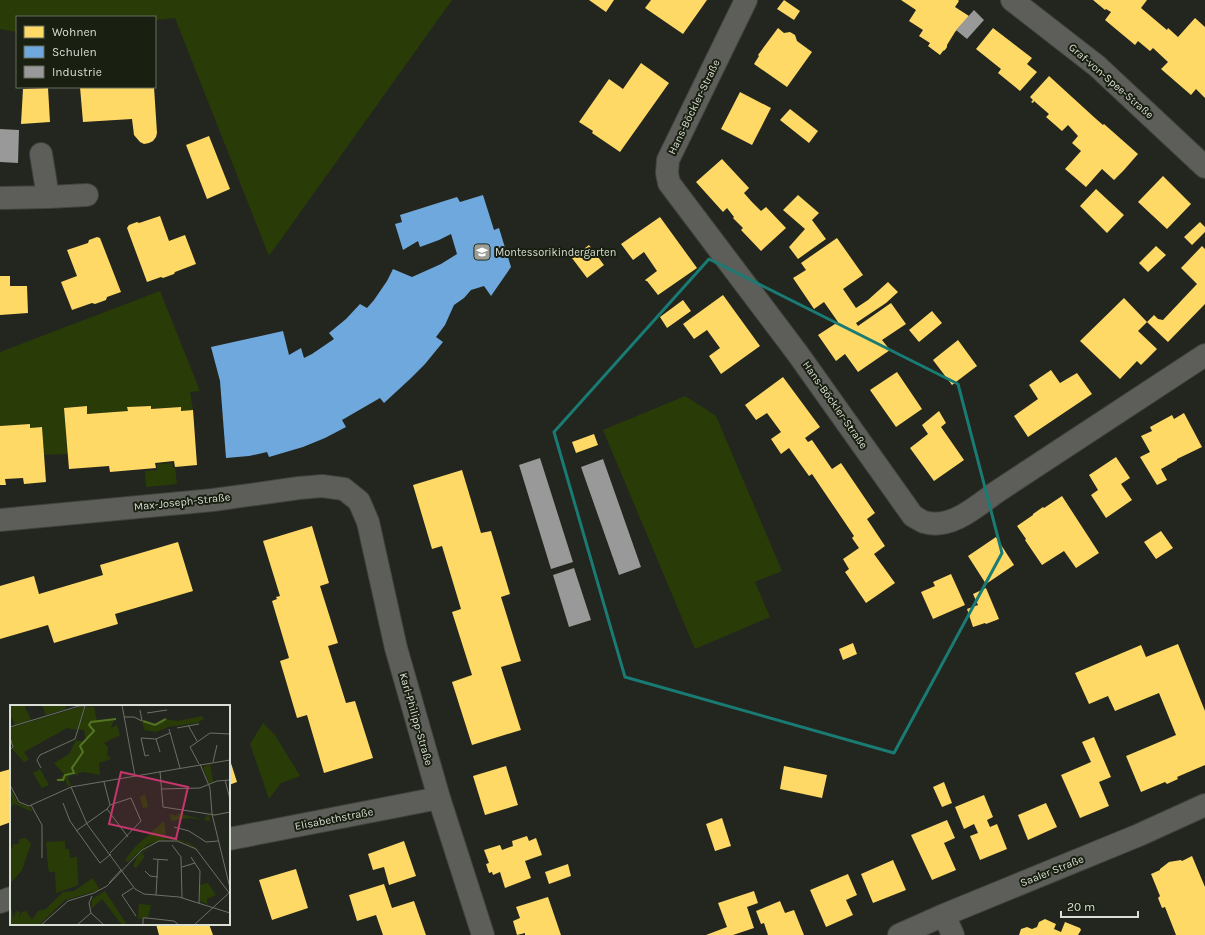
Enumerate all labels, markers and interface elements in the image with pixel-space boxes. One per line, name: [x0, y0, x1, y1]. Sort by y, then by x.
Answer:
legend: [16, 16, 156, 88]
text: Wohnen: [52, 25, 97, 39]
street label: Graf-von-Spee-Straße: [1066, 41, 1156, 122]
text: Schulen: [52, 45, 97, 59]
street label: Hans-Böckler-Straße: [665, 57, 723, 157]
text: Industrie: [52, 65, 102, 79]
school or university icon: Montessorikindergarten: [472, 242, 492, 262]
place label: Montessorikindergarten: [495, 246, 616, 259]
street label: Hans-Böckler-Straße: [800, 359, 870, 452]
street label: Max-Joseph-Straße: [133, 490, 231, 514]
street label: Karl-Philipp-Straße: [397, 671, 436, 767]
inset map: [10, 705, 230, 925]
street label: Elisabethstraße: [294, 805, 375, 833]
street label: Saaler Straße: [1018, 852, 1086, 890]
scale bar: [1061, 893, 1138, 919]
text: 20 m: [1067, 900, 1095, 914]

